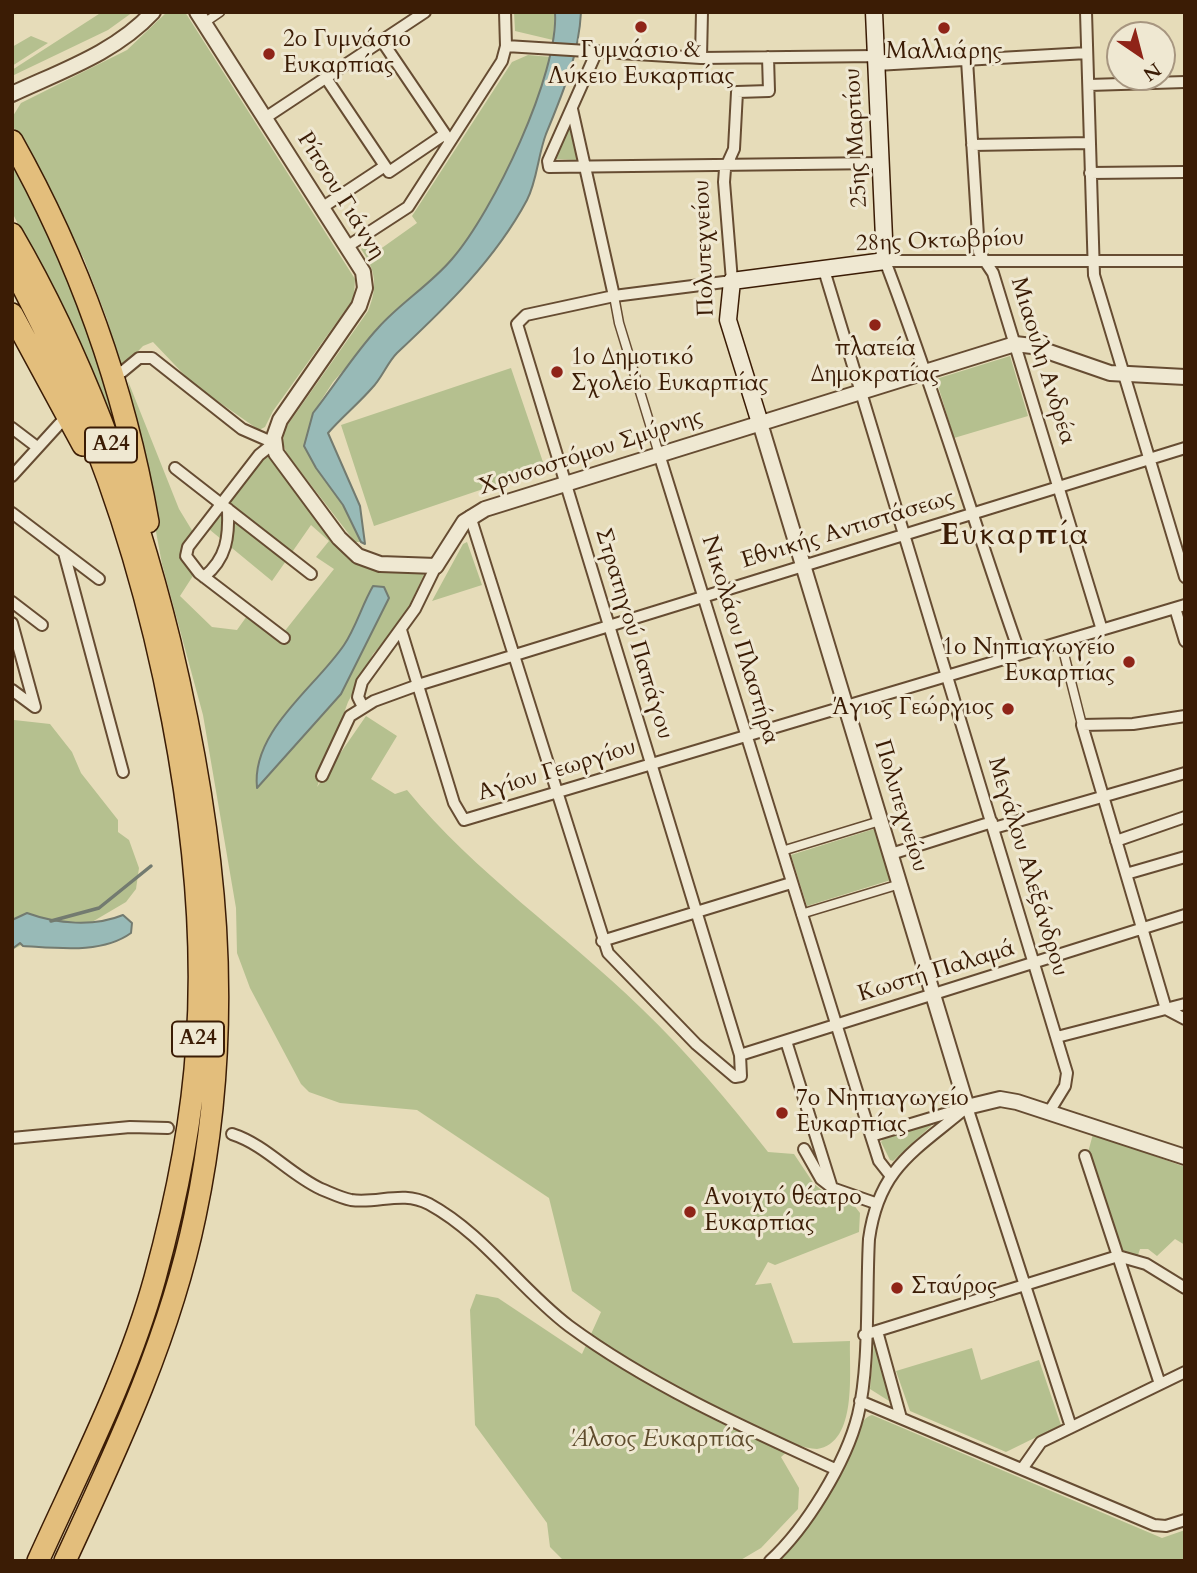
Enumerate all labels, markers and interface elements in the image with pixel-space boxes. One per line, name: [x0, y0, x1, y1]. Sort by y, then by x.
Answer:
marker: Γυμνάσιο & Λύκειο Ευκαρπίας: [633, 19, 649, 35]
marker: Μαλλιάρης: [936, 20, 952, 36]
north arrow: [1106, 21, 1176, 91]
place label: 2ο Γυμνάσιο Ευκαρπίας: [283, 27, 411, 81]
place label: Γυμνάσιο & Λύκειο Ευκαρπίας: [548, 38, 734, 92]
place label: Μαλλιάρης: [886, 39, 1002, 67]
marker: 2ο Γυμνάσιο Ευκαρπίας: [261, 46, 277, 62]
text: N: [1138, 56, 1166, 87]
street label: 25ης Μαρτίου: [840, 67, 874, 209]
street label: Ρίτσου Γιάννη: [290, 127, 390, 265]
street label: Πολυτεχνείου: [689, 179, 721, 317]
street label: 28ης Οκτωβρίου: [855, 225, 1025, 259]
street label: Μιαούλη Ανδρέα: [1004, 274, 1080, 448]
marker: πλατεία Δημοκρατίας: [867, 317, 883, 333]
place label: πλατεία Δημοκρατίας: [811, 336, 939, 390]
place label: 1ο Δημοτικό Σχολείο Ευκαρπίας: [571, 345, 768, 399]
marker: 1ο Δημοτικό Σχολείο Ευκαρπίας: [549, 364, 565, 380]
street label: Χρυσοστόμου Σμύρνης: [476, 404, 706, 502]
road number: Α24: [85, 428, 137, 462]
street label: Εθνικής Αντιστάσεως: [738, 484, 958, 576]
district label: Ευκαρπία: [941, 519, 1089, 555]
street label: Στρατηγού Παπάγου: [588, 525, 678, 743]
street label: Νικολάου Πλαστήρα: [694, 532, 784, 748]
place label: 1ο Νηπιαγωγείο Ευκαρπίας: [942, 635, 1115, 689]
marker: 1ο Νηπιαγωγείο Ευκαρπίας: [1121, 654, 1137, 670]
place label: Άγιος Γεώργιος: [833, 695, 994, 723]
marker: Άγιος Γεώργιος: [1000, 701, 1016, 717]
street label: Αγίου Γεωργίου: [475, 734, 639, 808]
street label: Πολυτεχνείου: [867, 737, 933, 875]
street label: Μεγάλου Αλεξάνδρου: [981, 754, 1073, 980]
street label: Κωστή Παλαμά: [855, 935, 1019, 1009]
road number: Α24: [172, 1021, 224, 1056]
place label: 7ο Νηπιαγωγείο Ευκαρπίας: [796, 1086, 969, 1140]
marker: 7ο Νηπιαγωγείο Ευκαρπίας: [774, 1105, 790, 1121]
place label: Ανοιχτό θέατρο Ευκαρπίας: [704, 1185, 862, 1239]
marker: Ανοιχτό θέατρο Ευκαρπίας: [682, 1204, 698, 1220]
place label: Σταύρος: [911, 1274, 997, 1302]
marker: Σταύρος: [889, 1280, 905, 1296]
park label: Άλσος Ευκαρπίας: [571, 1427, 755, 1455]

